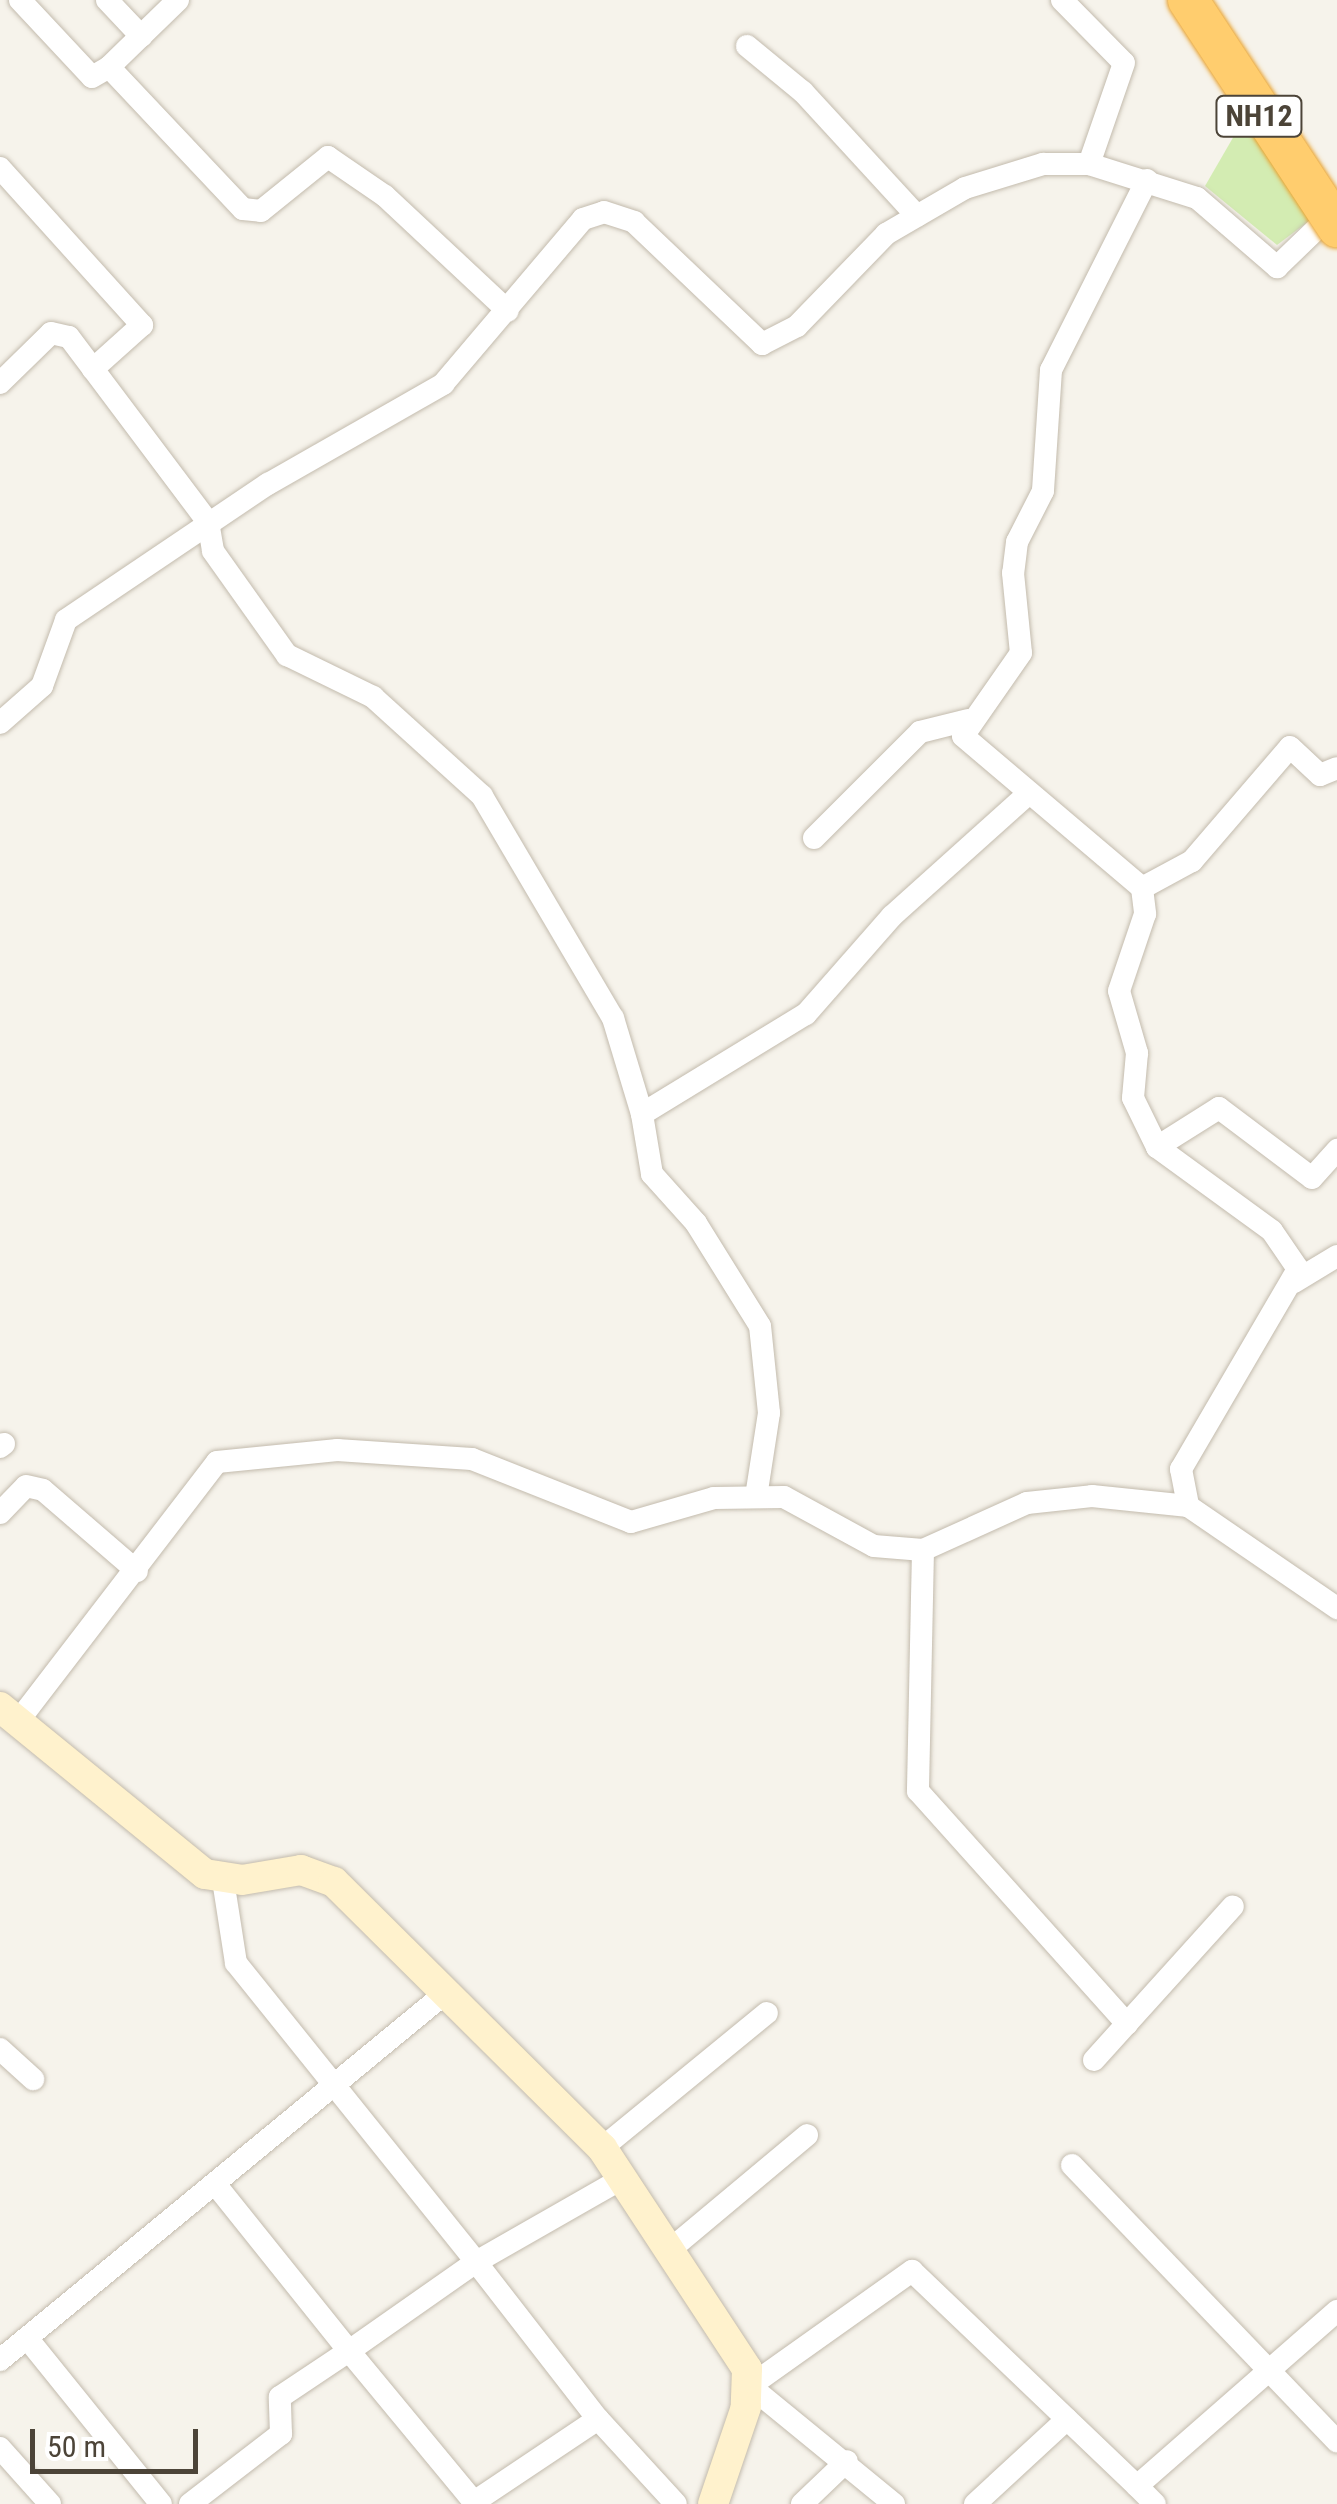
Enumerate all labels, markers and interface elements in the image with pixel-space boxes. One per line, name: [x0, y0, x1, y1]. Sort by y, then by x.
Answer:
road number: NH12: [1214, 91, 1304, 141]
scale bar: [35, 2409, 202, 2471]
text: 50 m: [47, 2429, 106, 2464]

